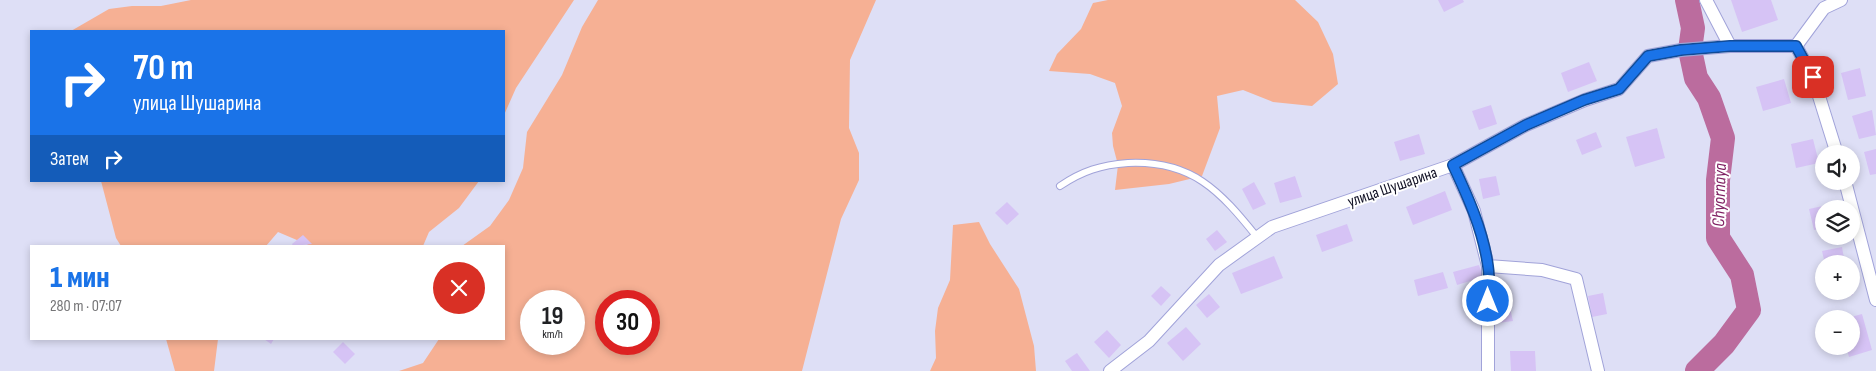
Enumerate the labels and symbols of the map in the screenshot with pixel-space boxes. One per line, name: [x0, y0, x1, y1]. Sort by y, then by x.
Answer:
pin: [1792, 56, 1834, 98]
water label: Chyornaya: [1708, 162, 1731, 227]
street label: улица Шушарина: [1345, 163, 1440, 212]
position arrow: [1461, 274, 1513, 326]
speed limit sign: 30: [595, 290, 660, 355]

